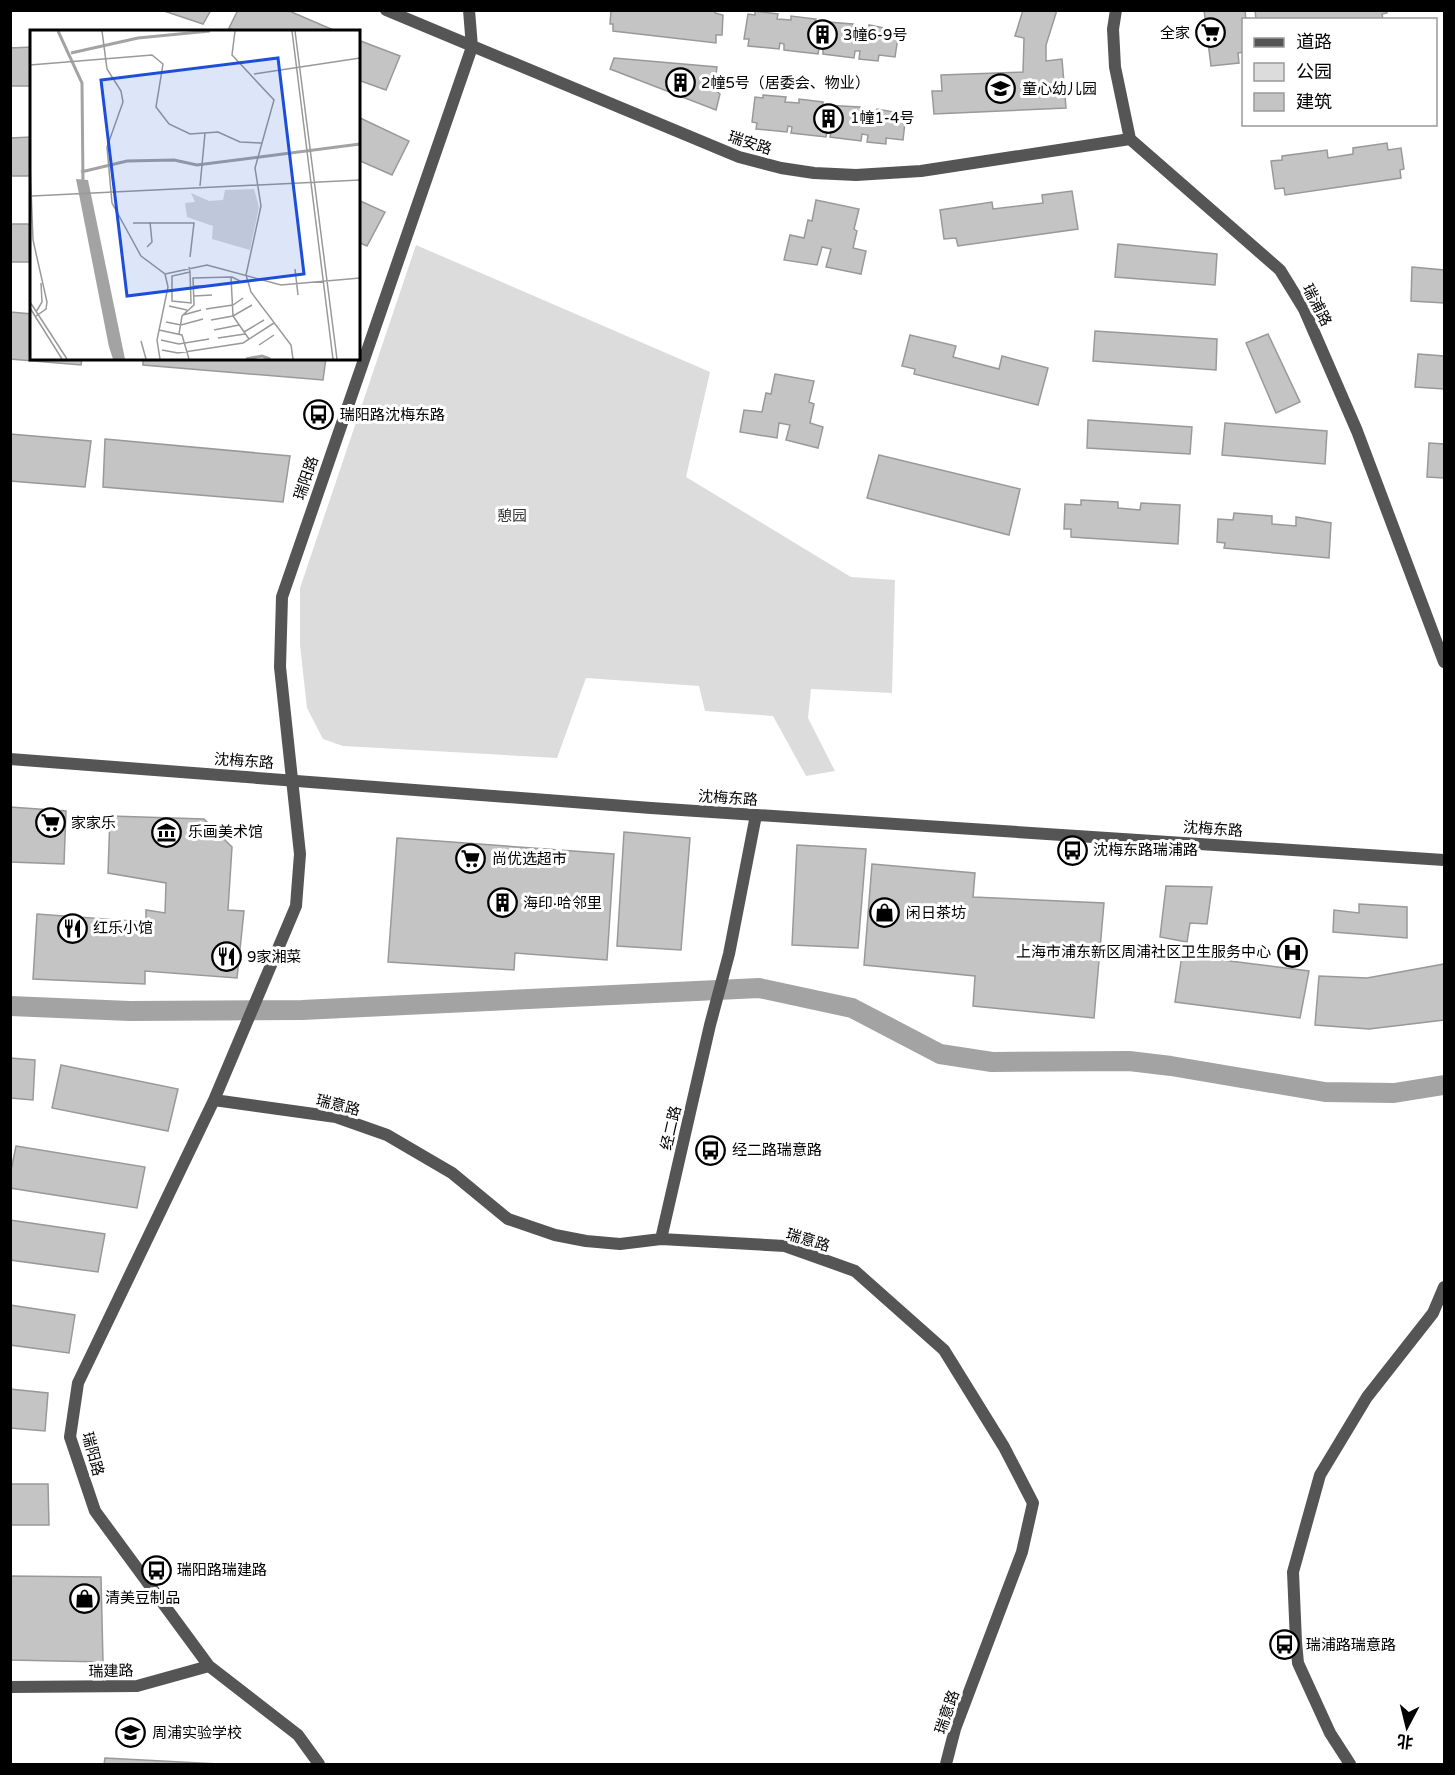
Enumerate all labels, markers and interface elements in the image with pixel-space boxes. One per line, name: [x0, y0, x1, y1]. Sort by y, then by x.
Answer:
supermarket icon: 全家: [1195, 17, 1227, 49]
legend: [1242, 18, 1437, 126]
building icon: 3幢6-9号: [806, 19, 838, 51]
place label: 全家: [1160, 24, 1190, 42]
place label: 3幢6-9号: [843, 26, 907, 44]
inset map: [30, 30, 360, 360]
text: 道路: [1296, 31, 1332, 53]
text: 公园: [1296, 61, 1332, 83]
building icon: 2幢5号（居委会、物业）: [664, 67, 696, 99]
school or university icon: 童心幼儿园: [985, 73, 1017, 105]
place label: 2幢5号（居委会、物业）: [701, 74, 870, 92]
place label: 童心幼儿园: [1022, 80, 1097, 98]
text: 建筑: [1296, 91, 1332, 113]
building icon: 1幢1-4号: [813, 102, 845, 134]
place label: 1幢1-4号: [850, 109, 915, 127]
street label: 瑞安路: [726, 127, 774, 159]
street label: 瑞浦路: [1299, 281, 1335, 329]
bus stop icon: 瑞阳路沈梅东路: [303, 399, 335, 431]
place label: 瑞阳路沈梅东路: [340, 406, 445, 424]
street label: 瑞阳路: [290, 454, 322, 502]
park label: 憩园: [497, 507, 527, 525]
street label: 沈梅东路: [213, 750, 275, 772]
street label: 沈梅东路: [697, 787, 759, 809]
supermarket icon: 家家乐: [34, 807, 66, 839]
place label: 家家乐: [71, 814, 116, 832]
museum icon: 乐画美术馆: [151, 816, 183, 848]
street label: 沈梅东路: [1182, 818, 1244, 840]
place label: 乐画美术馆: [188, 823, 263, 841]
bus stop icon: 沈梅东路瑞浦路: [1056, 834, 1088, 866]
place label: 沈梅东路瑞浦路: [1093, 841, 1198, 859]
supermarket icon: 尚优选超市: [455, 843, 487, 875]
place label: 尚优选超市: [492, 850, 567, 868]
building icon: 海印·哈邻里: [486, 887, 518, 919]
place label: 海印·哈邻里: [523, 894, 602, 912]
shop icon: 闲日茶坊: [869, 897, 901, 929]
place label: 闲日茶坊: [906, 904, 966, 922]
restaurant icon: 红乐小馆: [56, 912, 88, 944]
place label: 红乐小馆: [93, 919, 153, 937]
hospital icon: 上海市浦东新区周浦社区卫生服务中心: [1276, 936, 1308, 968]
restaurant icon: 9家湘菜: [210, 941, 242, 973]
place label: 上海市浦东新区周浦社区卫生服务中心: [1016, 943, 1271, 961]
place label: 9家湘菜: [247, 948, 301, 966]
street label: 瑞意路: [314, 1091, 362, 1119]
street label: 经二路: [657, 1104, 685, 1152]
bus stop icon: 经二路瑞意路: [695, 1134, 727, 1166]
place label: 经二路瑞意路: [732, 1141, 822, 1159]
street label: 瑞意路: [784, 1225, 832, 1255]
street label: 瑞阳路: [78, 1430, 108, 1478]
bus stop icon: 瑞阳路瑞建路: [140, 1554, 172, 1586]
place label: 瑞阳路瑞建路: [177, 1561, 267, 1579]
shop icon: 清美豆制品: [68, 1582, 100, 1614]
place label: 清美豆制品: [105, 1589, 180, 1607]
bus stop icon: 瑞浦路瑞意路: [1269, 1629, 1301, 1661]
place label: 瑞浦路瑞意路: [1306, 1636, 1396, 1654]
street label: 瑞建路: [88, 1662, 134, 1680]
street label: 瑞意路: [931, 1688, 963, 1736]
north arrow: [1377, 1697, 1437, 1757]
school or university icon: 周浦实验学校: [115, 1717, 147, 1749]
place label: 周浦实验学校: [152, 1724, 242, 1742]
text: 北: [1396, 1730, 1414, 1752]

